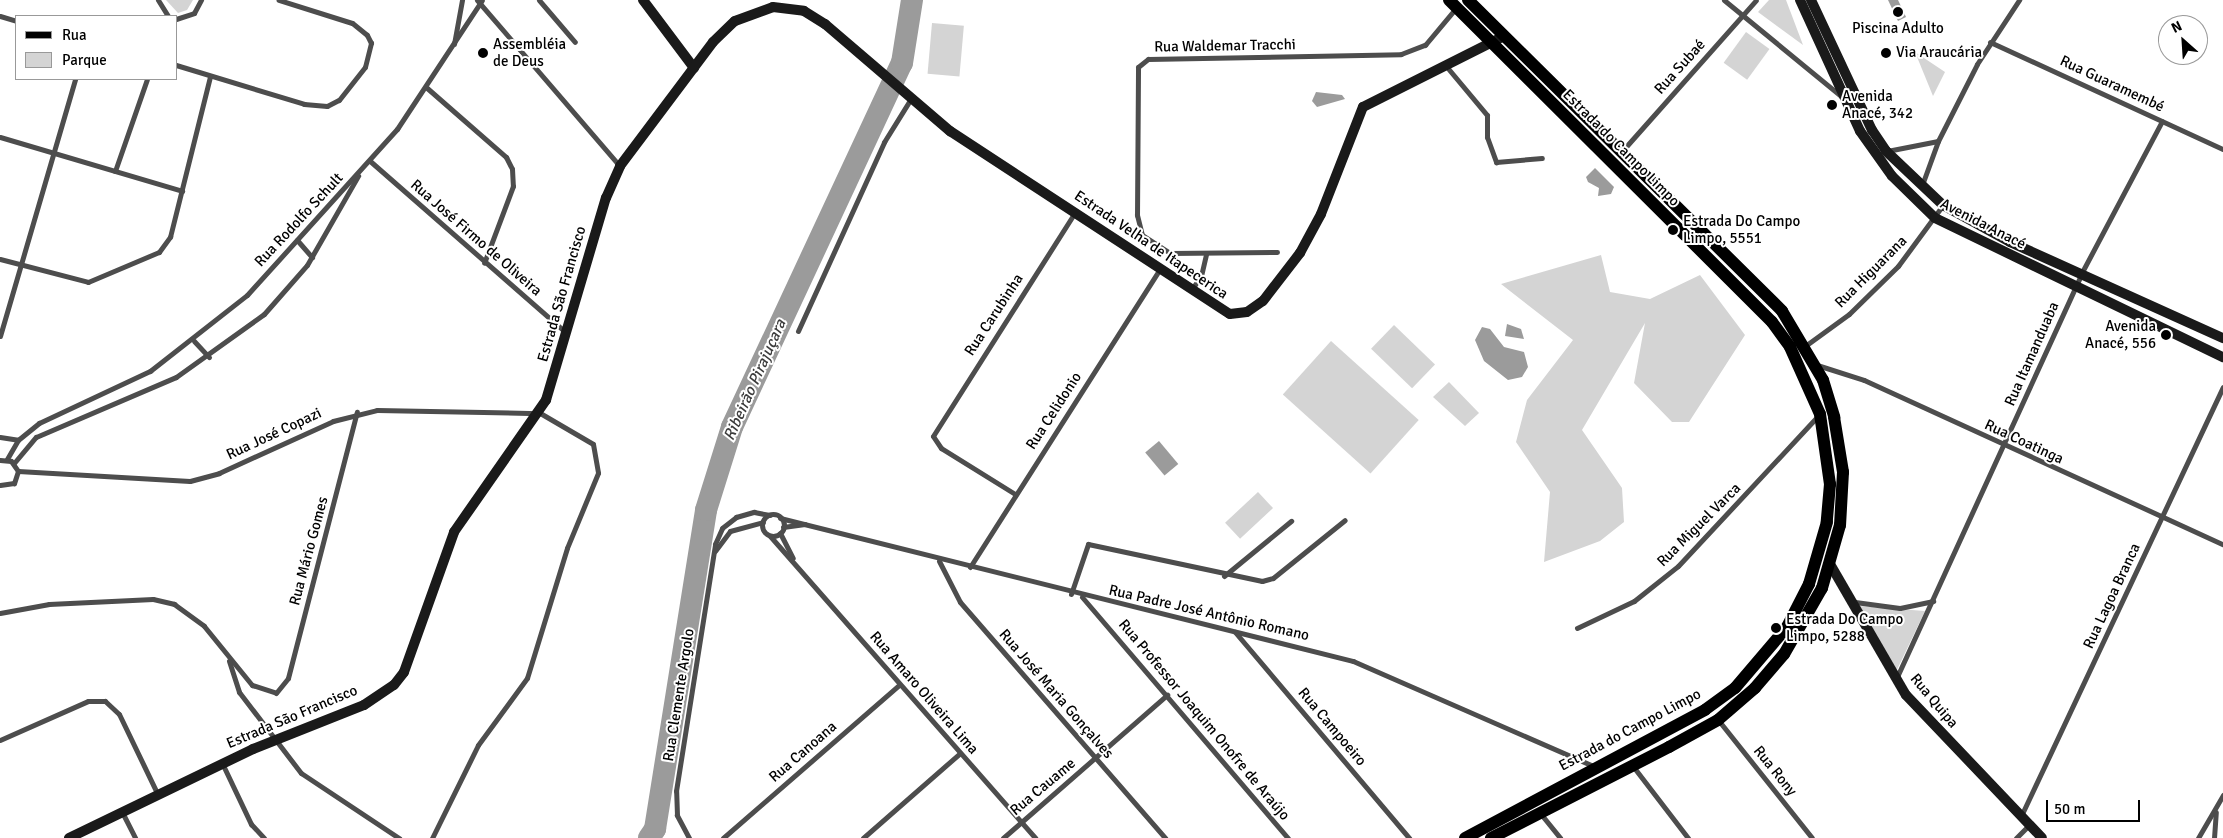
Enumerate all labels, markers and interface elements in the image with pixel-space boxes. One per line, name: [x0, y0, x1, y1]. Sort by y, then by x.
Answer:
marker: Piscina Adulto: [1892, 6, 1904, 18]
legend: [15, 15, 178, 80]
north arrow: [2158, 15, 2208, 65]
text: N: [2169, 17, 2185, 37]
place label: Piscina Adulto: [1852, 20, 1944, 38]
text: Rua: [62, 26, 87, 44]
place label: Assembléia de Deus: [493, 35, 566, 70]
street label: Rua Waldemar Tracchi: [1154, 36, 1296, 56]
street label: Rua Subaé: [1651, 36, 1709, 98]
place label: Via Araucária: [1896, 44, 1982, 62]
marker: Assembléia de Deus: [477, 47, 489, 59]
marker: Via Araucária: [1880, 47, 1892, 59]
text: Parque: [62, 51, 107, 69]
street label: Rua Guaramembé: [2057, 52, 2167, 116]
street label: Estrada do Campo Limpo: [1559, 86, 1683, 210]
place label: Avenida Anacé, 342: [1842, 87, 1913, 122]
marker: Avenida Anacé, 342: [1826, 99, 1838, 111]
street label: Rua Rodolfo Schult: [251, 169, 347, 271]
street label: Rua José Firmo de Oliveira: [407, 176, 545, 300]
street label: Estrada Velha de Itapecerica: [1071, 187, 1231, 303]
street label: Avenida Anacé: [1937, 195, 2029, 253]
place label: Estrada Do Campo Limpo, 5551: [1683, 212, 1800, 247]
street label: Estrada São Francisco: [534, 224, 590, 364]
marker: Estrada Do Campo Limpo, 5551: [1667, 224, 1679, 236]
street label: Rua Higuarana: [1831, 232, 1911, 312]
street label: Rua Carubinha: [961, 271, 1027, 359]
street label: Rua Itamanduaba: [2001, 299, 2063, 409]
water label: Ribeirão Pirajuçara: [720, 317, 790, 443]
place label: Avenida Anacé, 556: [2085, 317, 2156, 352]
marker: Avenida Anacé, 556: [2160, 329, 2172, 341]
street label: Rua Celidonio: [1022, 369, 1086, 453]
street label: Rua José Copazi: [224, 404, 324, 464]
street label: Rua Coatinga: [1982, 416, 2066, 468]
street label: Rua Miguel Varca: [1653, 479, 1745, 571]
street label: Rua Mário Gomes: [286, 495, 332, 607]
street label: Rua Lagoa Branca: [2080, 540, 2144, 652]
street label: Rua Padre José Antônio Romano: [1107, 581, 1311, 645]
place label: Estrada Do Campo Limpo, 5288: [1786, 610, 1903, 645]
street label: Rua Professor Joaquim Onofre de Araújo: [1115, 616, 1293, 824]
marker: Estrada Do Campo Limpo, 5288: [1770, 622, 1782, 634]
street label: Rua José Maria Gonçalves: [995, 626, 1117, 762]
street label: Rua Clemente Argolo: [660, 627, 698, 763]
street label: Rua Amaro Oliveira Lima: [866, 628, 982, 758]
street label: Rua Quipa: [1906, 670, 1962, 732]
street label: Estrada São Francisco: [224, 681, 360, 753]
street label: Rua Campoeiro: [1294, 684, 1370, 770]
street label: Estrada do Campo Limpo: [1556, 685, 1704, 775]
street label: Rua Canoana: [766, 718, 840, 786]
street label: Rua Rony: [1749, 742, 1801, 800]
street label: Rua Cauame: [1007, 755, 1079, 819]
scale bar: [2048, 790, 2142, 822]
text: 50 m: [2054, 800, 2085, 818]

